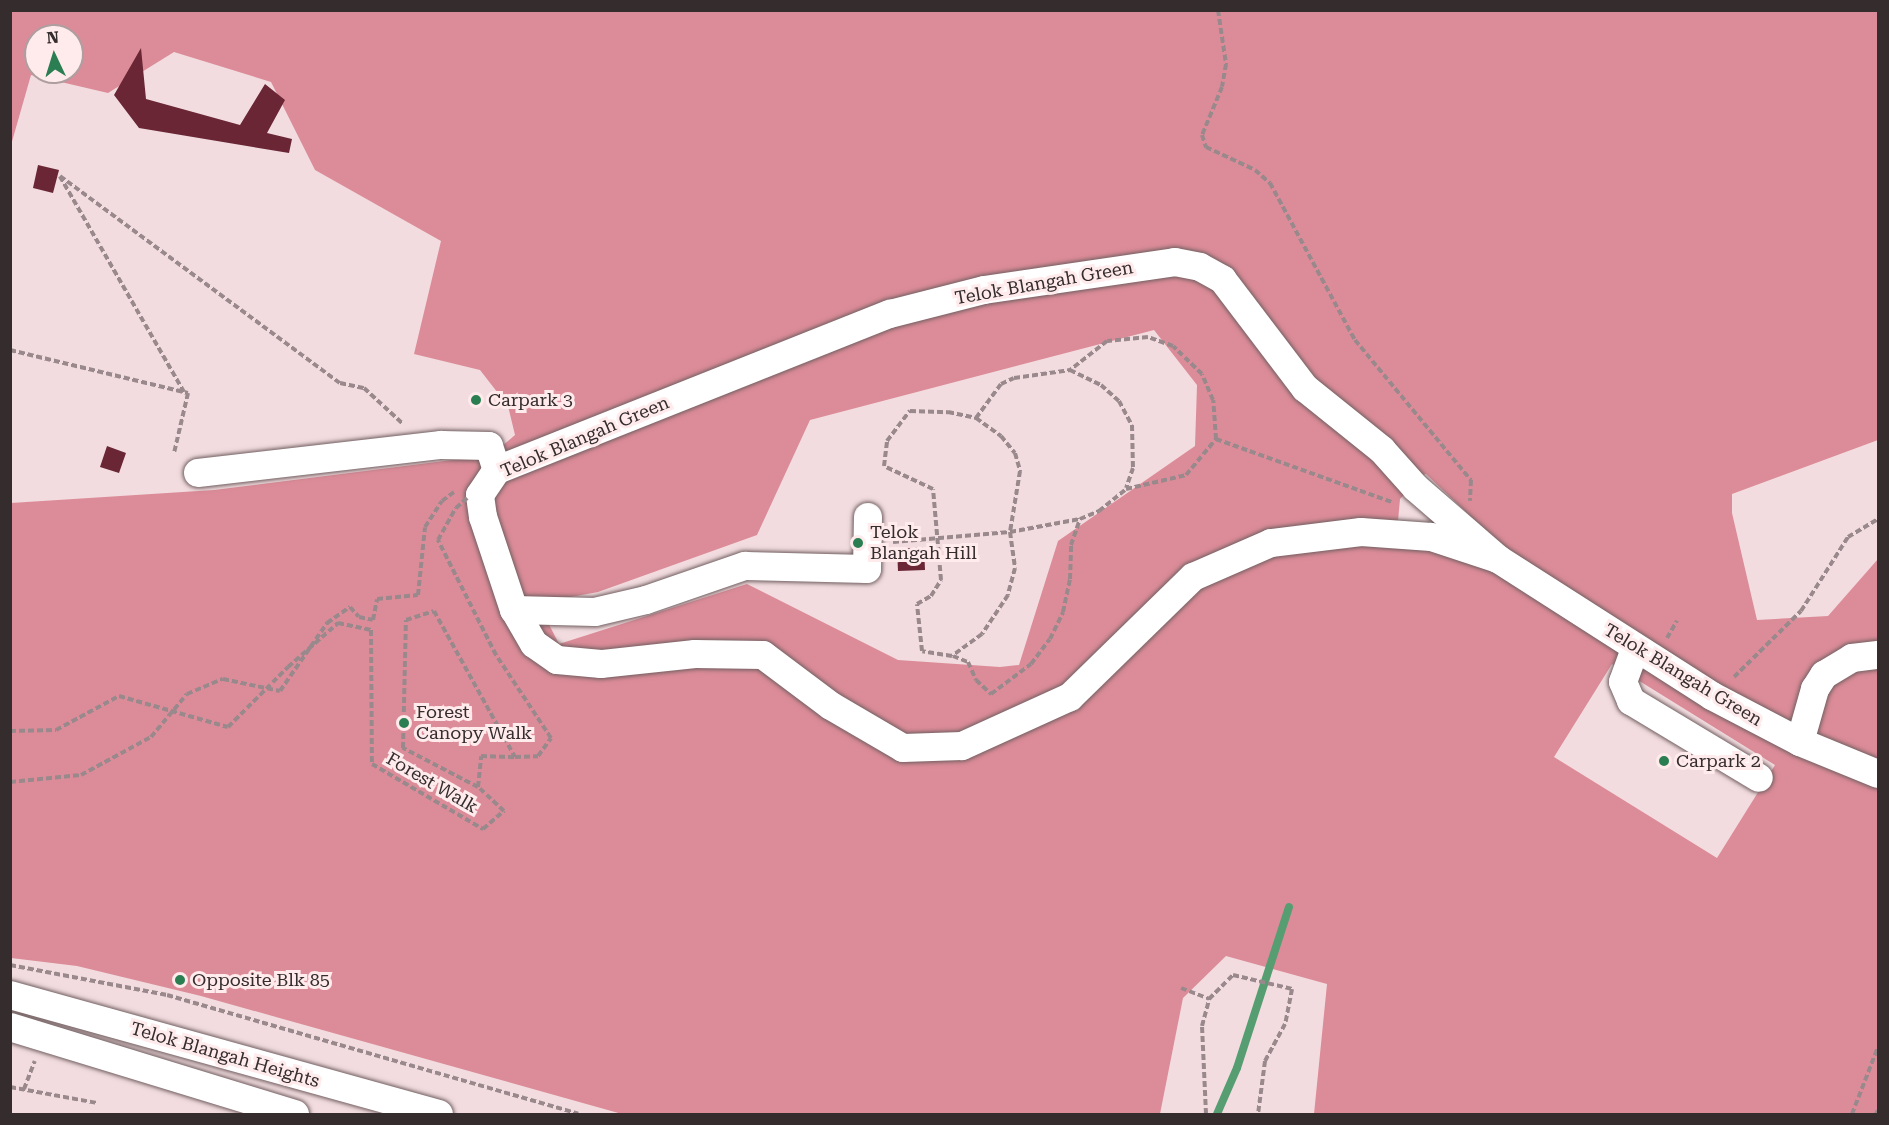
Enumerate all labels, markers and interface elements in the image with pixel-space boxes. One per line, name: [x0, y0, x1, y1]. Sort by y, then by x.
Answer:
north arrow: [24, 24, 84, 84]
text: N: [46, 28, 60, 47]
street label: Telok Blangah Green: [953, 257, 1135, 309]
place label: Carpark 3: [488, 389, 573, 411]
street label: Telok Blangah Green: [498, 392, 672, 482]
marker: Carpark 3: [469, 393, 483, 407]
place label: Telok Blangah Hill: [870, 522, 977, 564]
marker: Telok Blangah Hill: [851, 536, 865, 550]
street label: Telok Blangah Green: [1600, 619, 1766, 731]
place label: Forest Canopy Walk: [416, 702, 532, 744]
marker: Forest Canopy Walk: [397, 716, 411, 730]
street label: Forest Walk: [382, 748, 482, 818]
place label: Carpark 2: [1676, 750, 1761, 772]
marker: Carpark 2: [1657, 754, 1671, 768]
place label: Opposite Blk 85: [192, 969, 330, 991]
marker: Opposite Blk 85: [173, 973, 187, 987]
street label: Telok Blangah Heights: [128, 1018, 322, 1092]

